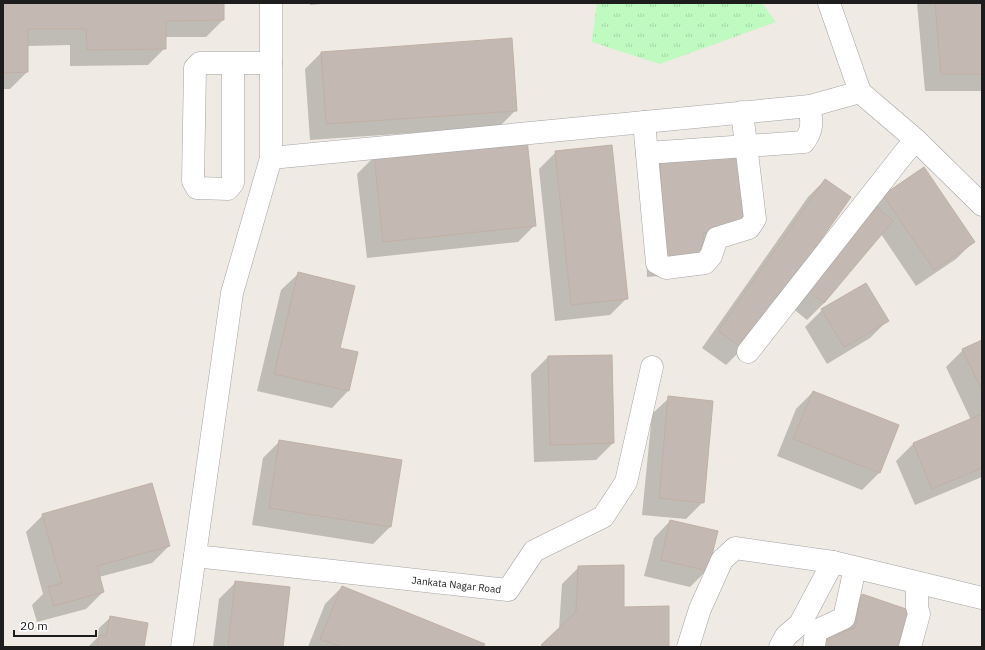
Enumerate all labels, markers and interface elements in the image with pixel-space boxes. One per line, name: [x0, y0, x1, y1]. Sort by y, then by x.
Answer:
street label: Jankata Nagar Road: [411, 573, 502, 596]
scale bar: [14, 612, 96, 638]
text: 20 m: [20, 618, 48, 633]

